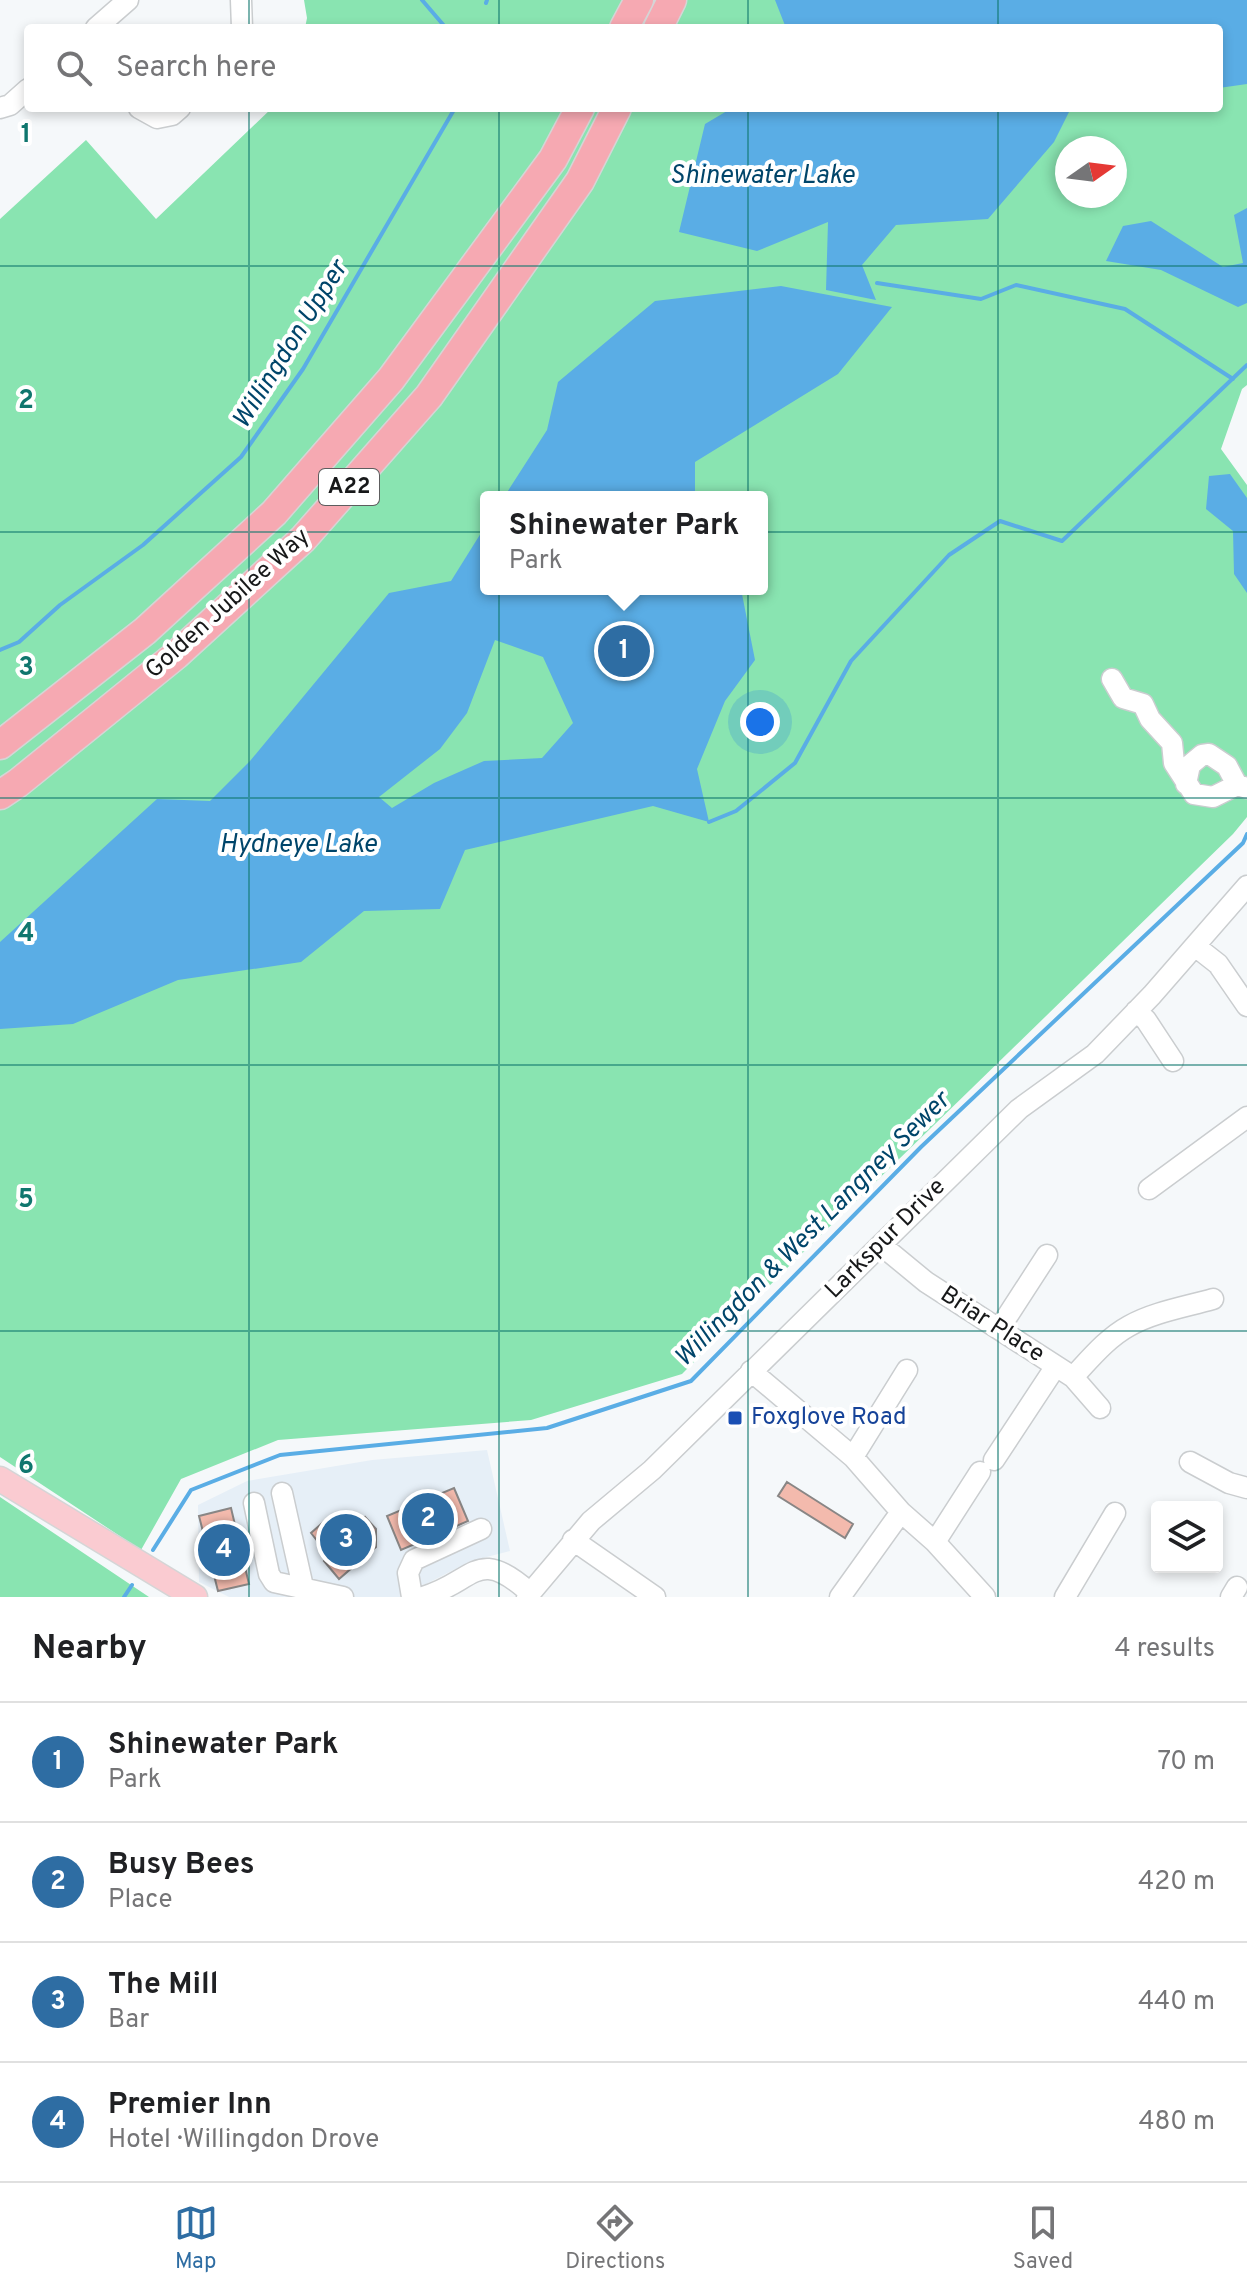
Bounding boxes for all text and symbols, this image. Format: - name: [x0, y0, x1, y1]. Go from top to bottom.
- search box: [24, 24, 1223, 112]
- icon: search: [52, 46, 96, 90]
- text: Search here: [116, 50, 276, 87]
- text: 1: [21, 119, 31, 152]
- north arrow: [1055, 136, 1127, 208]
- water label: Shinewater Lake: [670, 160, 855, 193]
- water label: Willingdon Upper: [226, 253, 357, 435]
- text: 2: [18, 385, 34, 418]
- road number: A22: [319, 469, 379, 505]
- popup: [480, 491, 768, 595]
- text: Shinewater Park: [509, 508, 739, 545]
- street label: Golden Jubilee Way: [140, 522, 316, 686]
- text: Park: [509, 545, 562, 578]
- pin: 1: [598, 621, 650, 681]
- text: 3: [18, 652, 34, 685]
- your location: [740, 702, 780, 742]
- water label: Hydneye Lake: [219, 829, 377, 862]
- text: 4: [18, 918, 34, 951]
- water label: Willingdon & West Langney Sewer: [668, 1084, 959, 1375]
- street label: Larkspur Drive: [819, 1172, 953, 1306]
- text: 5: [18, 1184, 34, 1217]
- street label: Briar Place: [934, 1280, 1050, 1370]
- place label: Foxglove Road: [751, 1403, 907, 1433]
- marker: Foxglove Road: [726, 1409, 744, 1427]
- text: 6: [18, 1450, 34, 1483]
- pin: 2: [402, 1489, 454, 1549]
- map controls: [1151, 1501, 1223, 1573]
- button: layers: [1151, 1501, 1223, 1573]
- pin: 3: [320, 1510, 372, 1570]
- pin: 4: [198, 1520, 250, 1580]
- text: Nearby: [32, 1628, 147, 1671]
- text: 4 results: [1114, 1633, 1215, 1666]
- text: Shinewater Park: [108, 1727, 338, 1764]
- text: 1: [53, 1746, 63, 1779]
- text: 70 m: [1157, 1746, 1215, 1779]
- text: Park: [108, 1764, 162, 1797]
- text: Busy Bees: [108, 1847, 254, 1884]
- text: 2: [50, 1866, 66, 1899]
- text: 420 m: [1138, 1866, 1215, 1899]
- text: Place: [108, 1884, 172, 1917]
- text: The Mill: [108, 1967, 218, 2004]
- text: 3: [50, 1986, 66, 2019]
- text: 440 m: [1138, 1986, 1215, 2019]
- text: Bar: [108, 2004, 149, 2037]
- text: Premier Inn: [108, 2087, 272, 2124]
- text: 4: [50, 2106, 66, 2139]
- text: 480 m: [1138, 2106, 1215, 2139]
- text: Hotel · Willingdon Drove: [108, 2124, 379, 2157]
- tab: Map: [174, 2201, 218, 2276]
- tab: Directions: [565, 2201, 665, 2276]
- tab: Saved: [1013, 2201, 1073, 2276]

